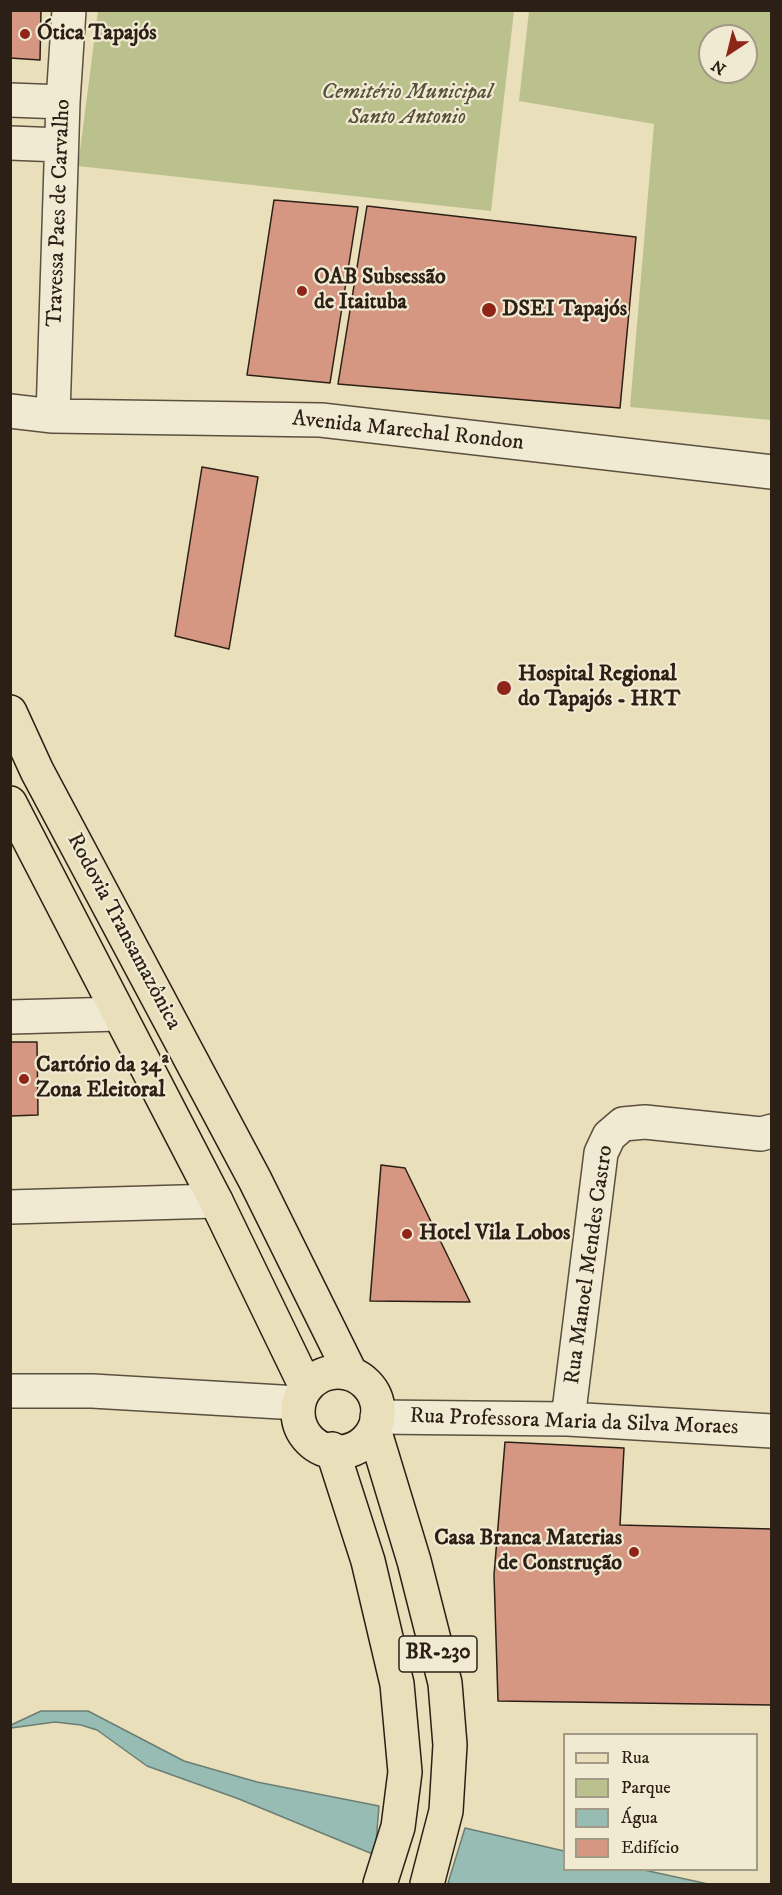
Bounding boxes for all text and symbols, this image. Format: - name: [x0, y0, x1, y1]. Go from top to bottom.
- place label: Ótica Tapajós: [37, 21, 157, 47]
- north arrow: [698, 24, 758, 84]
- marker: Ótica Tapajós: [18, 27, 32, 41]
- text: N: [708, 55, 730, 79]
- park label: Cemitério Municipal Santo Antonio: [321, 80, 493, 132]
- street label: Travessa Paes de Carvalho: [43, 99, 77, 327]
- place label: OAB Subsessão de Itaituba: [314, 265, 446, 316]
- marker: OAB Subsessão de Itaituba: [295, 284, 309, 298]
- place label: DSEI Tapajós: [502, 297, 627, 323]
- marker: DSEI Tapajós: [480, 301, 498, 319]
- street label: Avenida Marechal Rondon: [291, 407, 525, 457]
- place label: Hospital Regional do Tapajós - HRT: [518, 662, 680, 714]
- marker: Hospital Regional do Tapajós - HRT: [495, 679, 513, 697]
- street label: Rodovia Transamazônica: [60, 829, 186, 1035]
- place label: Cartório da 34ª Zona Eleitoral: [36, 1053, 170, 1104]
- marker: Cartório da 34ª Zona Eleitoral: [17, 1072, 31, 1086]
- street label: Rua Manoel Mendes Castro: [560, 1144, 620, 1386]
- place label: Hotel Vila Lobos: [419, 1221, 570, 1247]
- marker: Hotel Vila Lobos: [400, 1227, 414, 1241]
- street label: Rua Professora Maria da Silva Moraes: [409, 1404, 739, 1442]
- place label: Casa Branca Materias de Construção: [434, 1526, 622, 1578]
- marker: Casa Branca Materias de Construção: [627, 1545, 641, 1559]
- road number: BR-230: [399, 1636, 477, 1672]
- legend: [563, 1733, 758, 1871]
- text: Rua: [621, 1747, 649, 1769]
- text: Parque: [621, 1777, 671, 1799]
- text: Água: [621, 1807, 658, 1829]
- text: Edifício: [621, 1837, 679, 1859]

